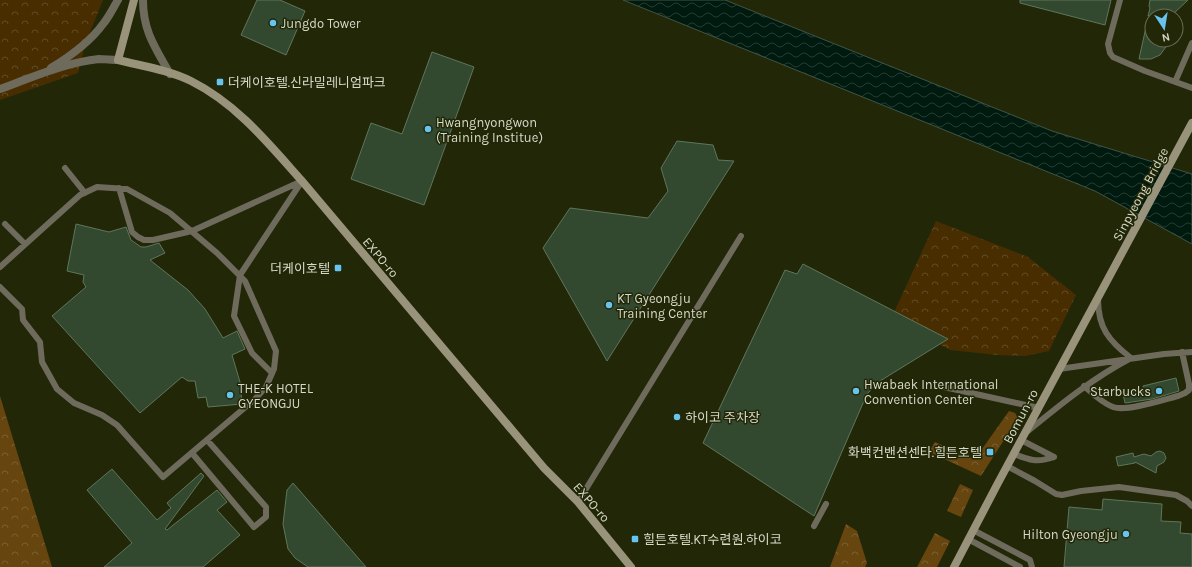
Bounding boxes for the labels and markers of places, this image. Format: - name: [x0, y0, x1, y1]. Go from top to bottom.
- place label: Jungdo Tower: [281, 16, 361, 31]
- marker: Jungdo Tower: [268, 18, 278, 28]
- place label: 더케이호텔.신라밀레니엄파크: [228, 75, 386, 90]
- marker: 더케이호텔.신라밀레니엄파크: [215, 77, 225, 87]
- place label: Hwangnyongwon (Training Institue): [436, 115, 543, 145]
- marker: Hwangnyongwon (Training Institue): [423, 124, 433, 134]
- place label: 더케이호텔: [270, 261, 330, 276]
- marker: 더케이호텔: [333, 263, 343, 273]
- place label: KT Gyeongju Training Center: [617, 291, 707, 321]
- marker: KT Gyeongju Training Center: [604, 300, 614, 310]
- place label: Hwabaek International Convention Center: [864, 377, 998, 407]
- place label: THE-K HOTEL GYEONGJU: [238, 381, 313, 411]
- place label: Starbucks: [1090, 384, 1151, 399]
- marker: Hwabaek International Convention Center: [851, 386, 861, 396]
- marker: Starbucks: [1154, 386, 1164, 396]
- marker: THE-K HOTEL GYEONGJU: [225, 390, 235, 400]
- place label: 하이코 주차장: [685, 410, 760, 425]
- marker: 하이코 주차장: [672, 412, 682, 422]
- place label: 화백컨밴션센타.힐튼호텔: [848, 445, 982, 460]
- marker: 화백컨밴션센타.힐튼호텔: [985, 447, 995, 457]
- place label: Hilton Gyeongju: [1023, 527, 1118, 542]
- marker: Hilton Gyeongju: [1121, 529, 1131, 539]
- place label: 힐튼호텔.KT수련원.하이코: [643, 532, 782, 547]
- marker: 힐튼호텔.KT수련원.하이코: [630, 534, 640, 544]

